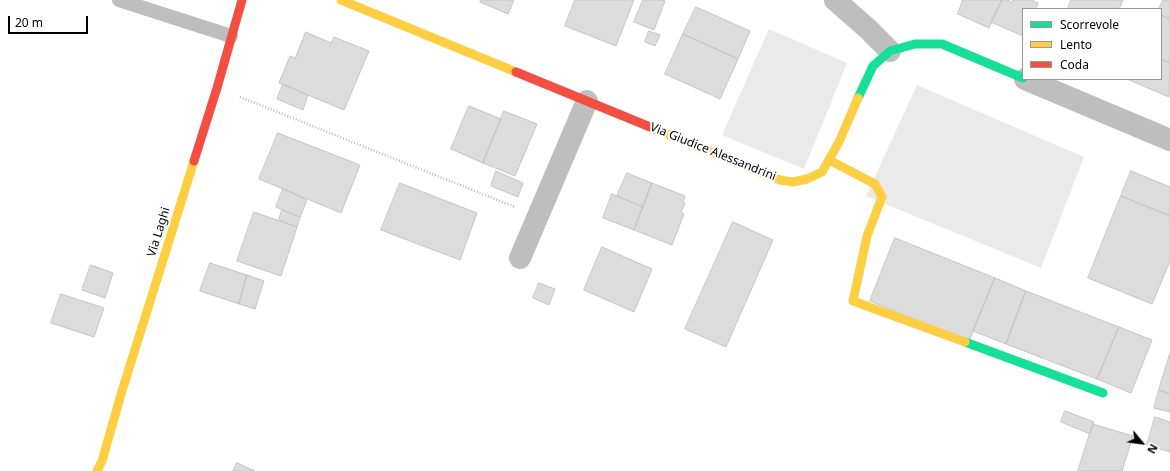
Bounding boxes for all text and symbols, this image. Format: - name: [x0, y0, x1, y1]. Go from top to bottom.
- scale bar: [10, 8, 90, 34]
- legend: [1022, 8, 1162, 80]
- text: 20 m: [15, 14, 43, 31]
- text: Scorrevole: [1060, 16, 1119, 33]
- text: Lento: [1060, 36, 1092, 53]
- text: Coda: [1060, 56, 1089, 73]
- street label: Via Giudice Alessandrini: [648, 120, 778, 184]
- street label: Via Laghi: [145, 205, 173, 259]
- north arrow: [1122, 423, 1162, 463]
- text: N: [1144, 442, 1162, 457]

